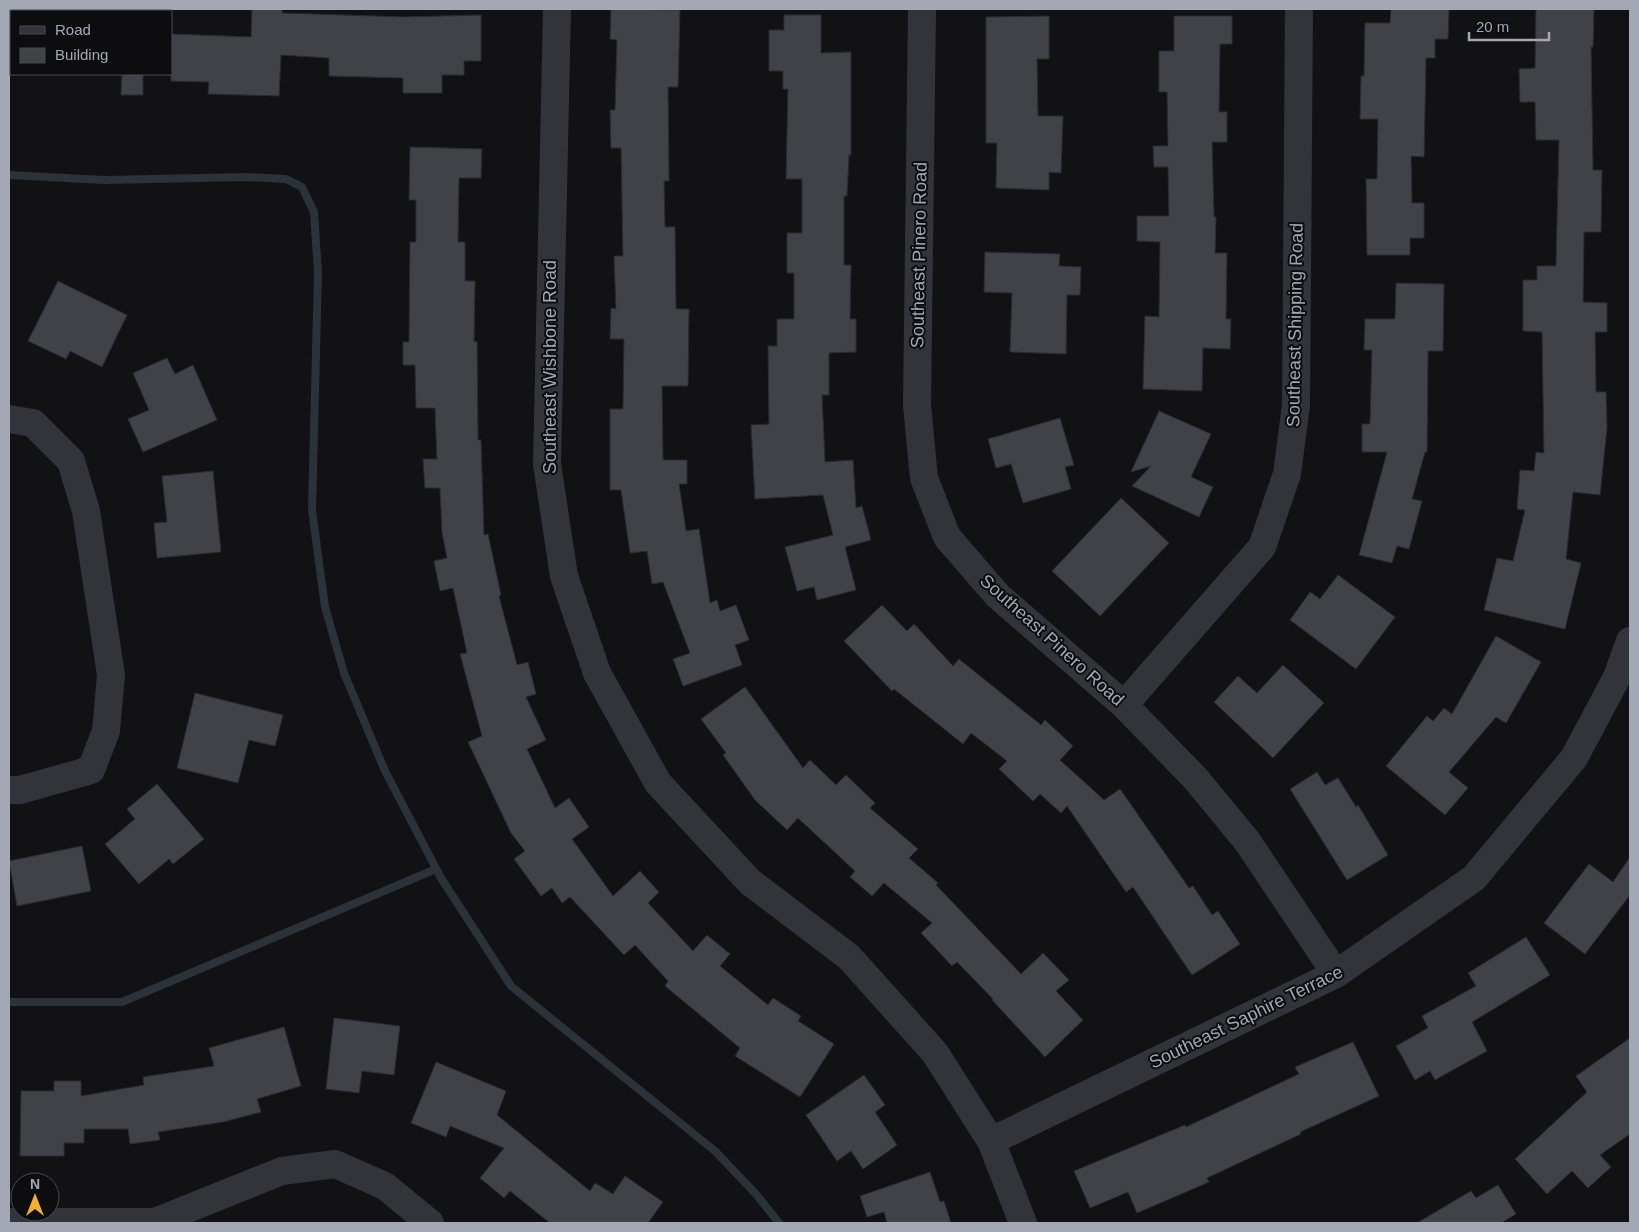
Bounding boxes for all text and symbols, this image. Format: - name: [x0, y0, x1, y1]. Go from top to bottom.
- legend: [10, 10, 172, 75]
- scale bar: [1469, 10, 1549, 42]
- text: 20 m: [1476, 18, 1509, 35]
- text: Road: [55, 21, 91, 38]
- text: Building: [55, 46, 108, 63]
- street label: Southeast Pinero Road: [907, 162, 931, 348]
- street label: Southeast Shipping Road: [1283, 223, 1307, 427]
- street label: Southeast Wishbone Road: [540, 260, 560, 474]
- street label: Southeast Pinero Road: [976, 570, 1128, 710]
- street label: Southeast Saphire Terrace: [1146, 961, 1346, 1073]
- north arrow: [10, 1172, 60, 1222]
- text: N: [30, 1176, 40, 1192]

